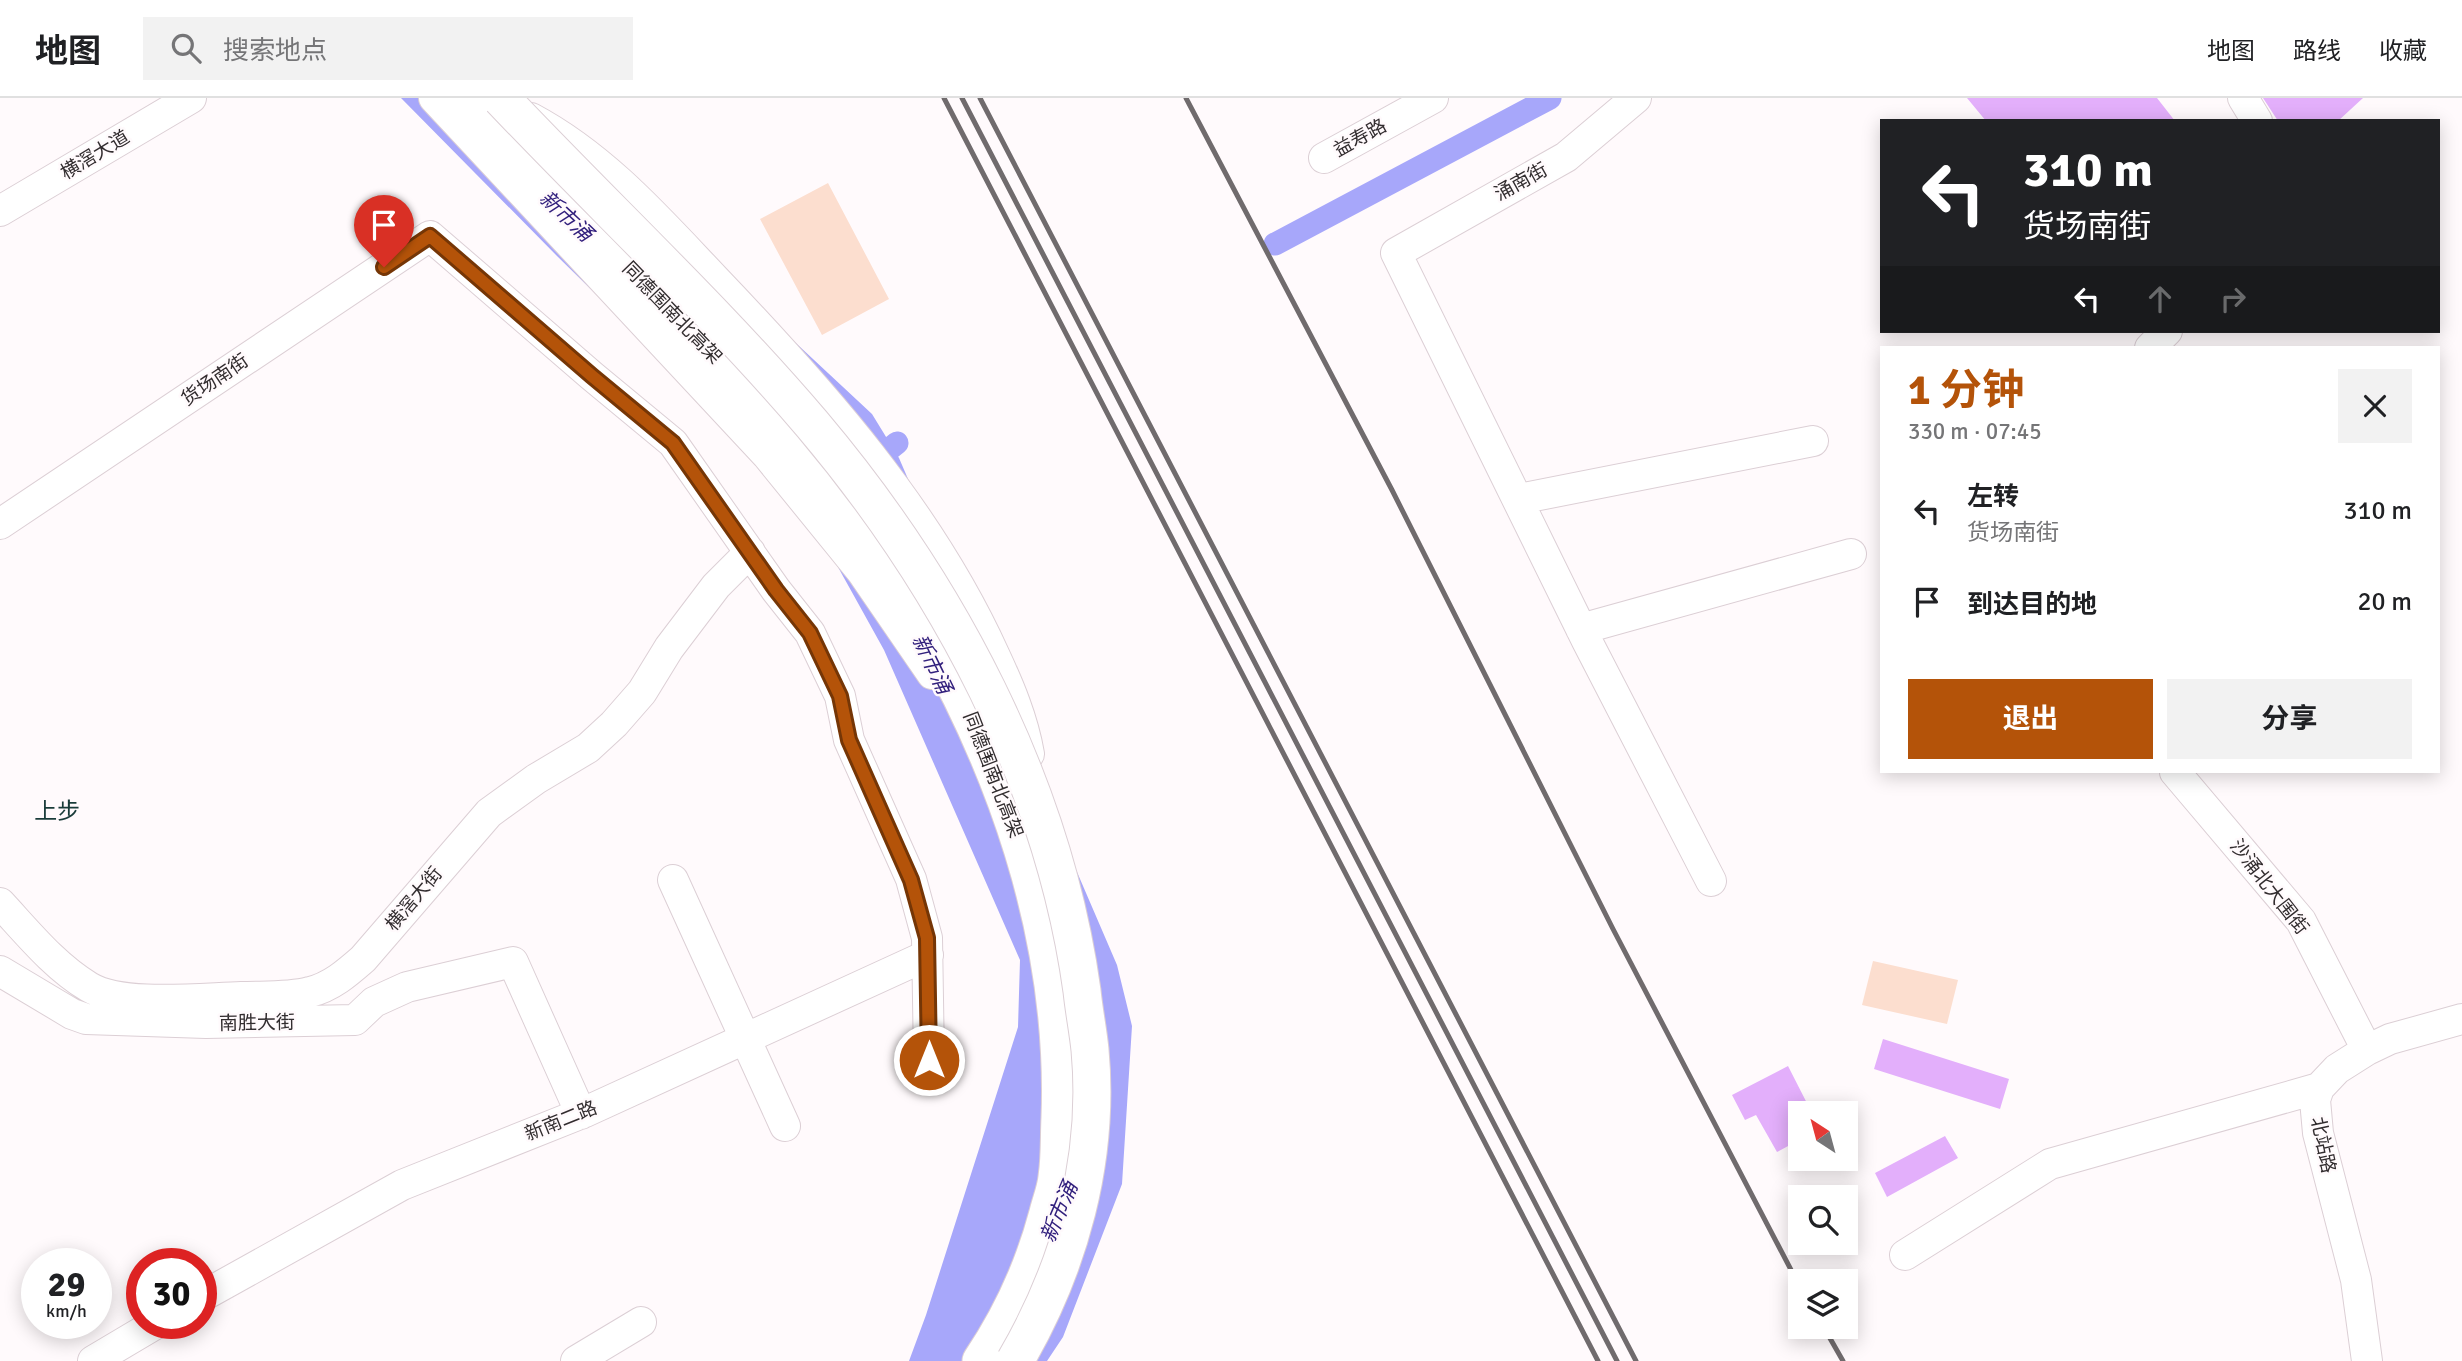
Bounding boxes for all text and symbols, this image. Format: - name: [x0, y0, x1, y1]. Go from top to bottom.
- search box: [143, 17, 633, 80]
- icon: search: [167, 29, 205, 67]
- text: 地图: [35, 31, 101, 72]
- text: 搜索地点: [223, 35, 327, 67]
- text: 地图: [2207, 36, 2255, 66]
- text: 路线: [2293, 36, 2341, 66]
- text: 收藏: [2379, 36, 2427, 66]
- street label: 益寿路: [1329, 114, 1391, 162]
- street label: 横滘大道: [56, 125, 134, 185]
- text: 310 m: [2023, 140, 2153, 200]
- icon: left: [1908, 147, 1999, 238]
- street label: 涌南街: [1490, 158, 1552, 206]
- water label: 新市涌: [534, 185, 599, 248]
- pin: [354, 195, 414, 267]
- icon: arrive: [365, 206, 403, 244]
- text: 货场南街: [2023, 207, 2151, 246]
- street label: 同德围南北高架: [617, 257, 727, 369]
- icon: left: [2068, 280, 2106, 318]
- icon: ahead: [2141, 280, 2179, 318]
- icon: right: [2214, 280, 2252, 318]
- street label: 货场南街: [177, 349, 253, 411]
- text: 1 分钟: [1908, 365, 2024, 416]
- button: close: [2338, 369, 2412, 443]
- text: 330 m · 07:45: [1908, 417, 2042, 446]
- text: 左转: [1967, 481, 2019, 513]
- icon: left: [1908, 492, 1946, 530]
- text: 310 m: [2343, 495, 2412, 527]
- text: 货场南街: [1967, 518, 2059, 547]
- icon: arrive: [1908, 583, 1946, 621]
- text: 20 m: [2357, 586, 2412, 618]
- text: 到达目的地: [1967, 589, 2097, 621]
- water label: 新市涌: [907, 630, 958, 700]
- button: 退出: [1908, 679, 2153, 759]
- button: 分享: [2167, 679, 2412, 759]
- street label: 同德围南北高架: [958, 709, 1028, 841]
- district label: 上步: [34, 797, 80, 826]
- street label: 沙涌北大围街: [2224, 835, 2314, 939]
- street label: 横滘大街: [380, 862, 448, 936]
- street label: 南胜大街: [219, 1010, 295, 1036]
- position arrow: [892, 1023, 966, 1097]
- street label: 新南二路: [521, 1096, 601, 1146]
- north arrow: [1788, 1101, 1858, 1171]
- map controls: [1788, 1101, 1858, 1339]
- street label: 北站路: [2305, 1115, 2341, 1175]
- water label: 新市涌: [1035, 1176, 1084, 1246]
- button: search: [1788, 1185, 1858, 1255]
- speed limit sign: 30: [126, 1248, 217, 1339]
- text: 29: [48, 1263, 85, 1306]
- button: layers: [1788, 1269, 1858, 1339]
- text: km/h: [46, 1300, 87, 1322]

